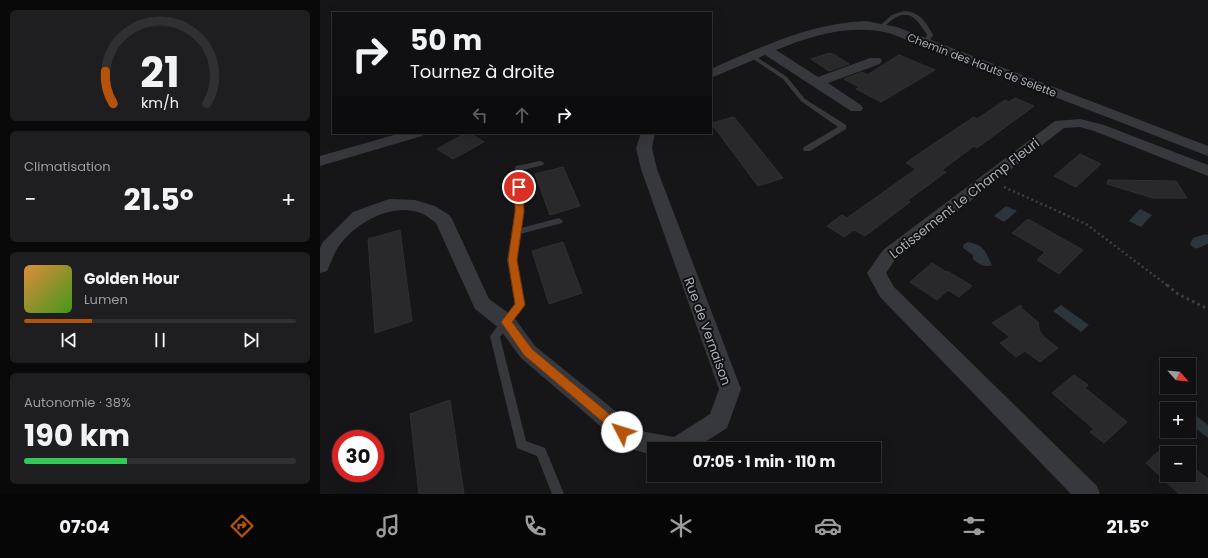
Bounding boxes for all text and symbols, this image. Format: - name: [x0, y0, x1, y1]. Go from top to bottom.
- text: 50 m: [410, 21, 482, 60]
- icon: right: [344, 28, 396, 80]
- street label: Chemin des Hauts de Selette: [905, 29, 1059, 101]
- text: 21: [140, 42, 180, 101]
- text: Tournez à droite: [410, 59, 555, 84]
- text: km/h: [141, 92, 179, 112]
- icon: left: [469, 104, 491, 126]
- icon: ahead: [511, 104, 533, 126]
- icon: right: [553, 104, 575, 126]
- street label: Lotissement Le Champ Fleuri: [885, 134, 1043, 263]
- text: Climatisation: [24, 157, 111, 176]
- pin: [502, 170, 536, 204]
- icon: arrive: [508, 176, 530, 198]
- text: 21.5°: [123, 178, 194, 221]
- text: −: [24, 184, 36, 215]
- text: +: [281, 184, 296, 215]
- text: Golden Hour: [84, 268, 179, 289]
- street label: Rue de Vernaison: [679, 275, 736, 388]
- text: Lumen: [84, 290, 128, 309]
- icon: previous: [58, 329, 80, 351]
- icon: pause: [149, 329, 171, 351]
- icon: next: [240, 329, 262, 351]
- north arrow: [1160, 358, 1196, 394]
- map controls: [1160, 358, 1196, 482]
- text: Autonomie · 38%: [24, 393, 131, 412]
- button: +: [1160, 402, 1196, 438]
- position arrow: [601, 411, 643, 453]
- text: 190 km: [24, 414, 130, 457]
- speed limit sign: 30: [332, 430, 384, 482]
- button: −: [1160, 446, 1196, 482]
- text: 07:05 · 1 min · 110 m: [693, 451, 835, 472]
- icon: directions: [228, 512, 256, 540]
- icon: music: [374, 512, 402, 540]
- icon: phone: [521, 512, 549, 540]
- icon: climate: [667, 512, 695, 540]
- icon: car: [814, 512, 842, 540]
- icon: filters: [960, 512, 988, 540]
- text: 07:04: [59, 514, 110, 539]
- text: 21.5°: [1107, 514, 1149, 539]

